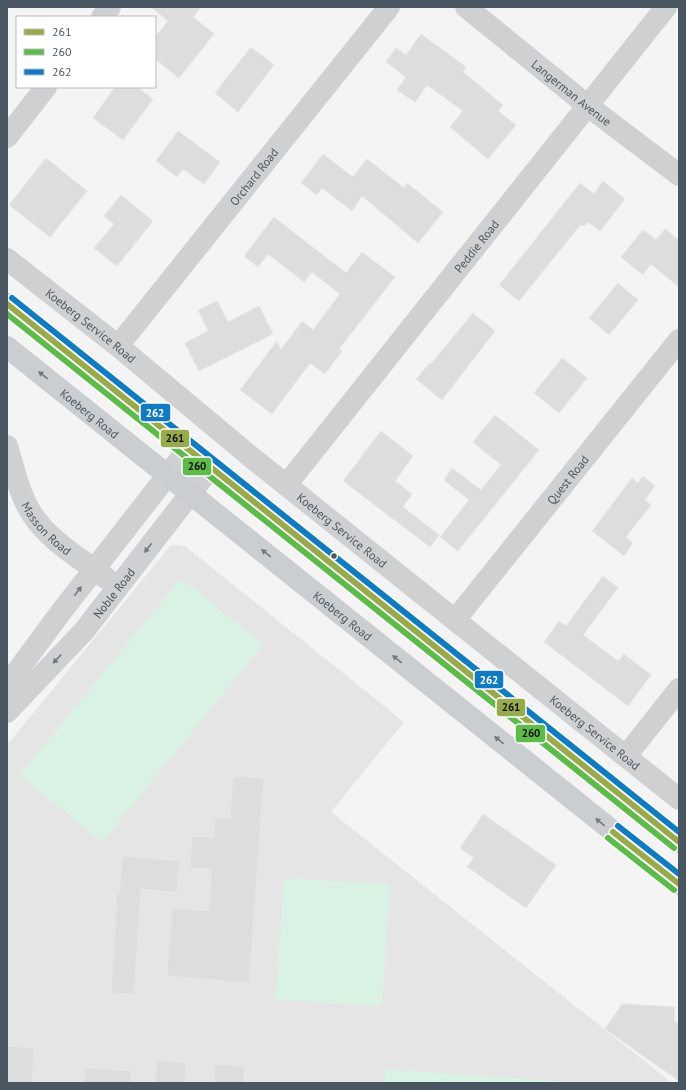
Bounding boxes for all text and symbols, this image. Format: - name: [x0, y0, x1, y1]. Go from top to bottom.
- legend: [16, 16, 156, 88]
- text: 261: [52, 24, 72, 39]
- text: 260: [52, 44, 72, 59]
- street label: Langerman Avenue: [529, 56, 615, 129]
- text: 262: [52, 64, 72, 79]
- street label: Orchard Road: [226, 145, 281, 208]
- street label: Peddie Road: [451, 217, 502, 275]
- street label: Koeberg Service Road: [43, 285, 139, 366]
- one-way arrow: [37, 371, 48, 380]
- street label: Koeberg Road: [57, 385, 122, 441]
- line badge: 262: [140, 403, 171, 422]
- text: 262: [146, 406, 164, 420]
- line badge: 261: [160, 429, 190, 448]
- text: 261: [166, 431, 184, 445]
- street label: Quest Road: [543, 452, 592, 507]
- line badge: 260: [182, 457, 212, 476]
- text: 260: [188, 459, 206, 473]
- street label: Koeberg Service Road: [294, 489, 390, 570]
- street label: Masson Road: [19, 499, 74, 558]
- one-way arrow: [144, 543, 153, 554]
- one-way arrow: [260, 549, 271, 558]
- unlabelled marker: [329, 551, 339, 561]
- street label: Noble Road: [89, 565, 138, 621]
- one-way arrow: [73, 585, 82, 596]
- street label: Koeberg Road: [310, 587, 375, 643]
- one-way arrow: [52, 654, 62, 664]
- one-way arrow: [392, 655, 403, 663]
- line badge: 262: [474, 670, 504, 689]
- text: 262: [480, 673, 498, 687]
- street label: Koeberg Service Road: [547, 692, 643, 773]
- line badge: 261: [496, 698, 526, 717]
- text: 261: [502, 700, 520, 714]
- line badge: 260: [515, 724, 546, 743]
- text: 260: [522, 726, 540, 740]
- one-way arrow: [493, 736, 504, 745]
- one-way arrow: [595, 817, 606, 826]

